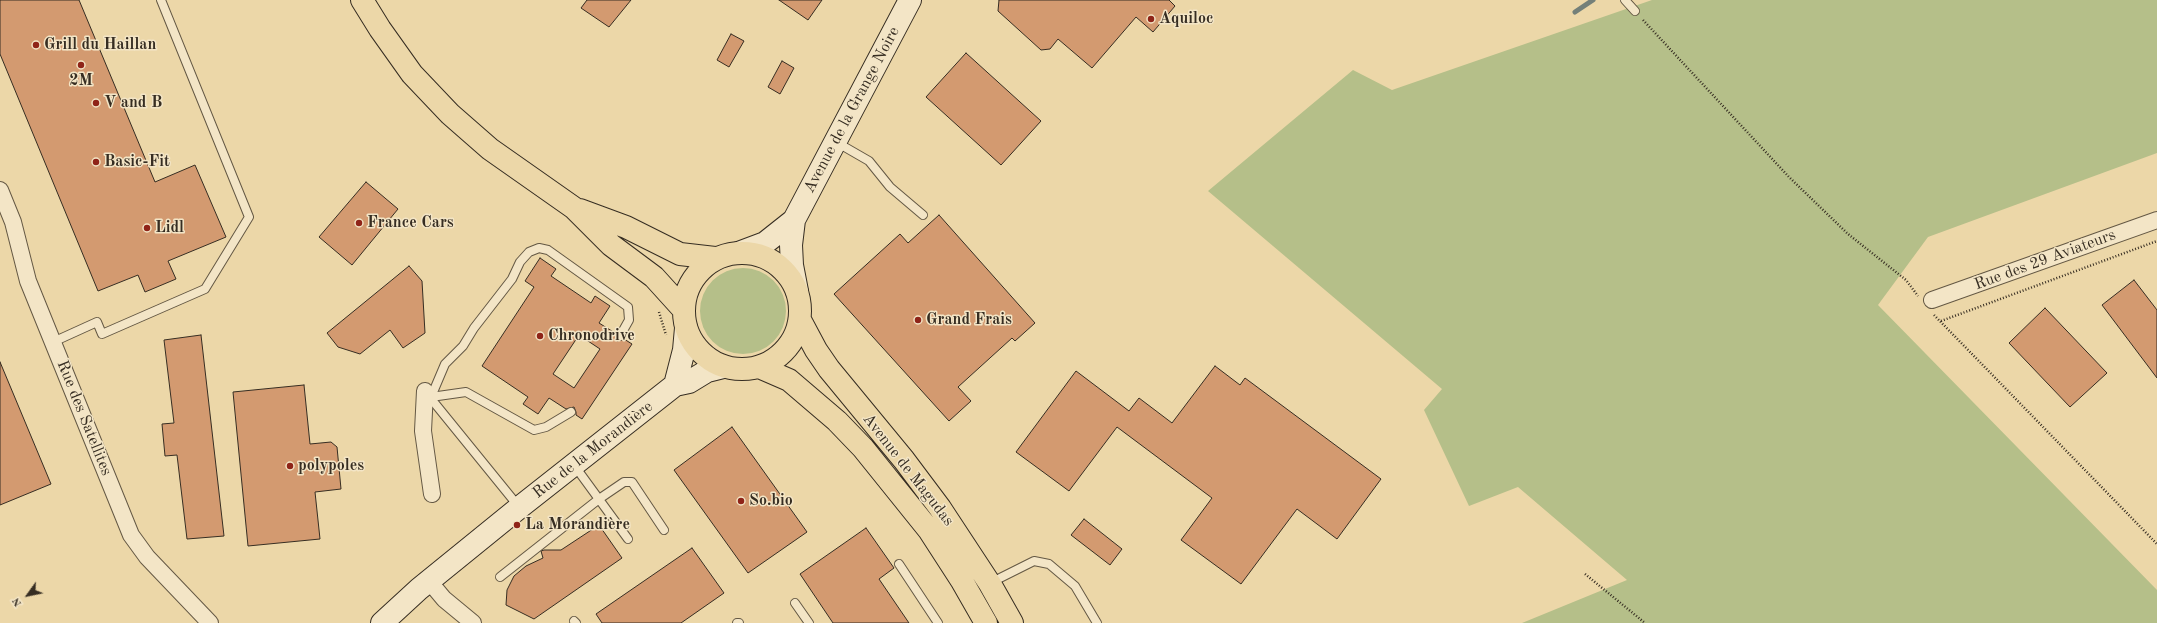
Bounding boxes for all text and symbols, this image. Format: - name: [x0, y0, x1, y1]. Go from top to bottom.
- place label: Aquiloc: [1159, 9, 1213, 29]
- marker: Aquiloc: [1146, 14, 1156, 24]
- street label: Avenue de la Grange Noire: [800, 23, 904, 197]
- place label: Grill du Haillan: [44, 35, 156, 55]
- marker: Grill du Haillan: [31, 40, 41, 50]
- marker: 2M: [76, 60, 86, 70]
- place label: 2M: [69, 71, 93, 91]
- place label: V and B: [104, 93, 162, 113]
- marker: V and B: [91, 98, 101, 108]
- place label: Basic-Fit: [104, 152, 170, 172]
- marker: Basic-Fit: [91, 157, 101, 167]
- place label: France Cars: [367, 213, 454, 233]
- place label: Lidl: [155, 218, 184, 238]
- marker: France Cars: [354, 218, 364, 228]
- marker: Lidl: [142, 223, 152, 233]
- street label: Rue des 29 Aviateurs: [1972, 226, 2118, 294]
- place label: Grand Frais: [926, 310, 1012, 330]
- marker: Grand Frais: [913, 315, 923, 325]
- place label: Chronodrive: [548, 326, 635, 346]
- marker: Chronodrive: [535, 331, 545, 341]
- street label: Rue des Satellites: [52, 358, 116, 478]
- street label: Rue de la Morandière: [529, 397, 657, 503]
- street label: Avenue de Magudas: [858, 410, 958, 530]
- place label: polypoles: [298, 456, 364, 476]
- marker: polypoles: [285, 461, 295, 471]
- place label: So.bio: [749, 491, 793, 511]
- marker: So.bio: [736, 496, 746, 506]
- place label: La Morandière: [525, 515, 630, 535]
- marker: La Morandière: [512, 520, 522, 530]
- north arrow: [8, 575, 48, 615]
- text: N: [11, 595, 24, 608]

